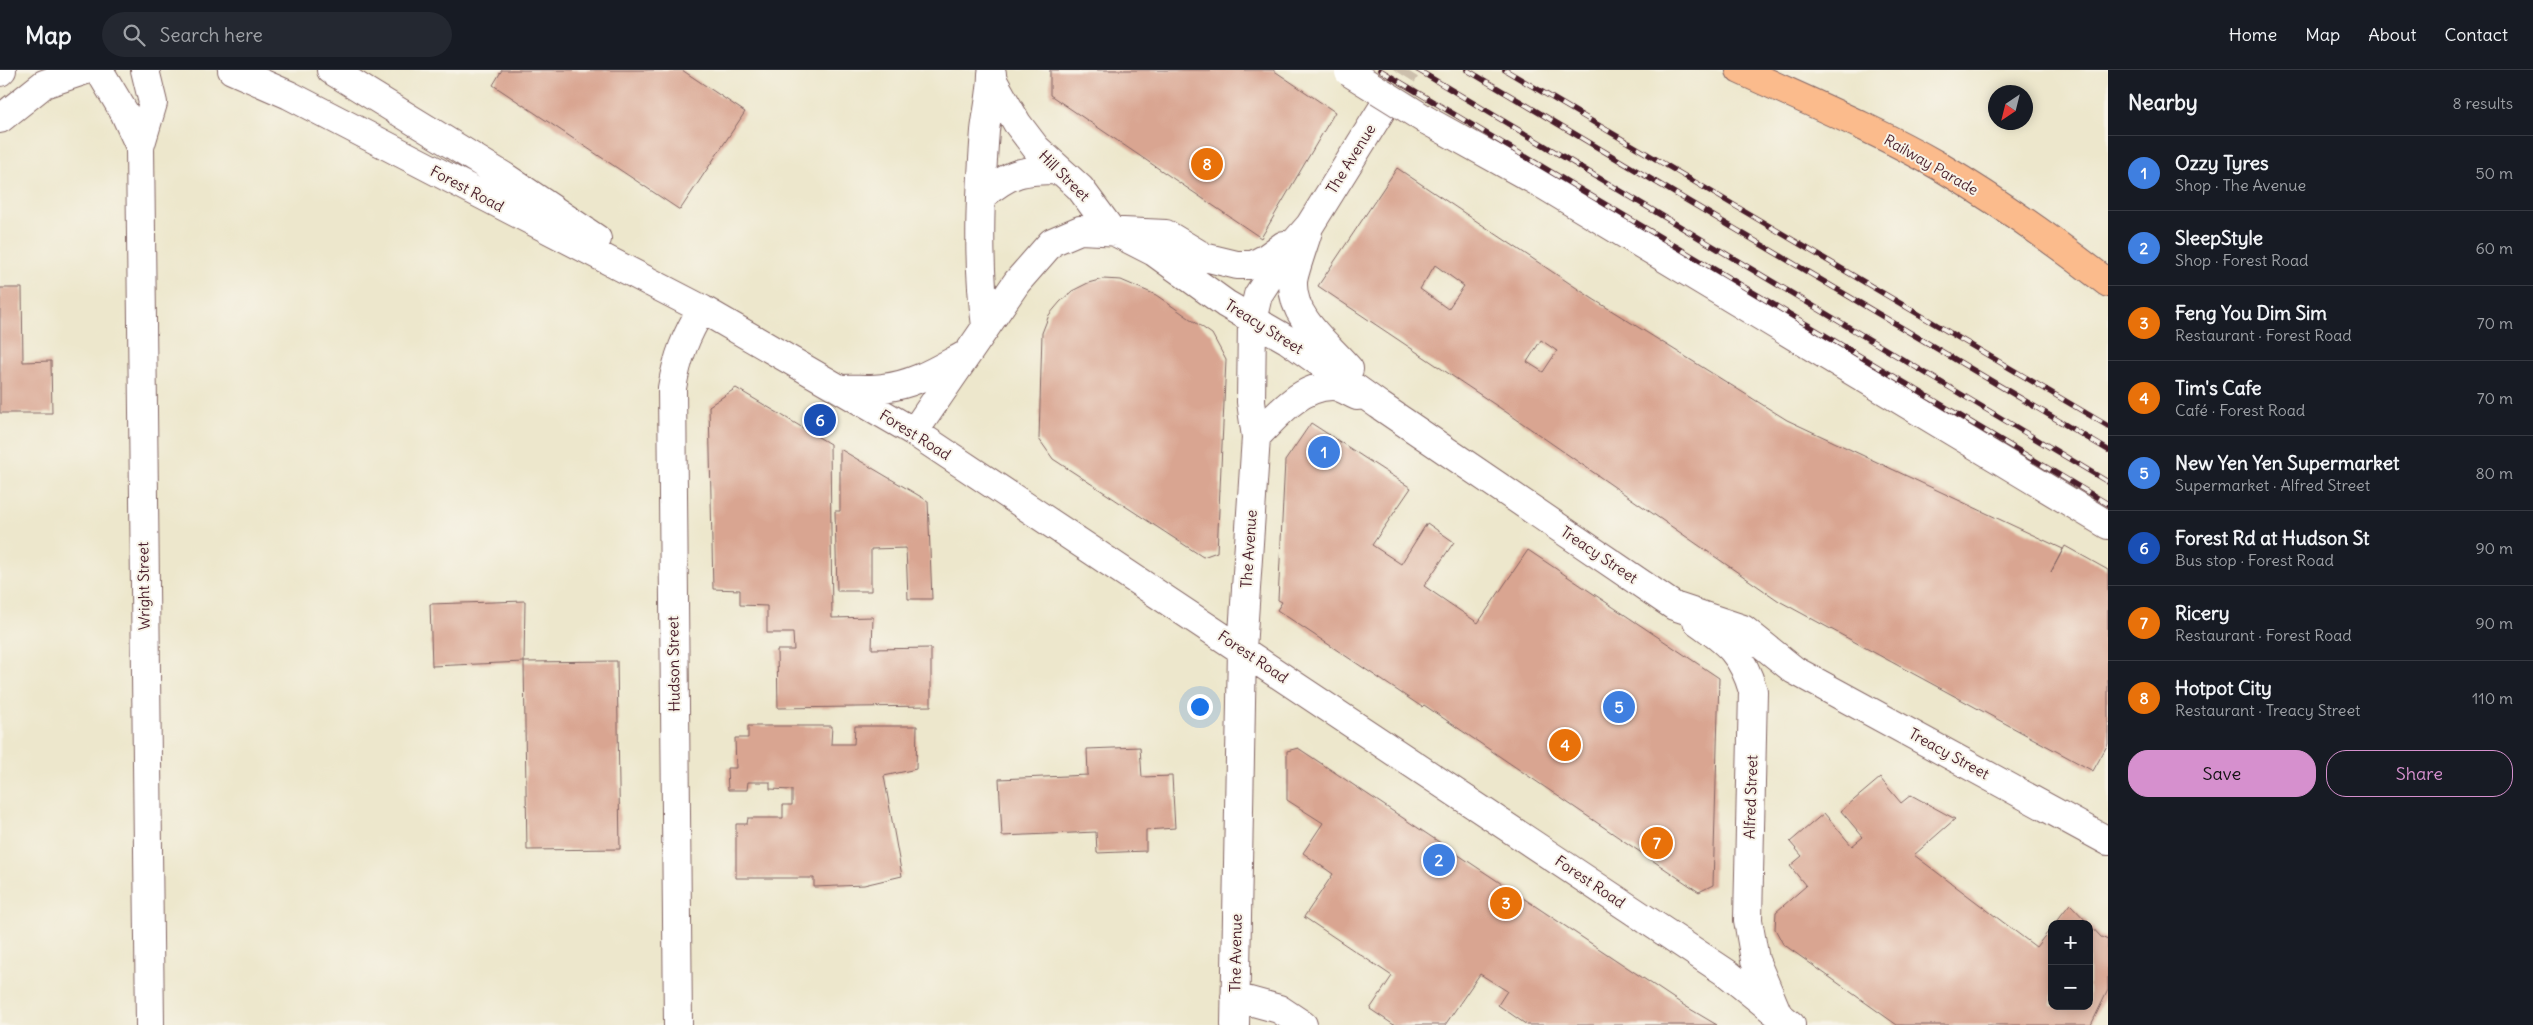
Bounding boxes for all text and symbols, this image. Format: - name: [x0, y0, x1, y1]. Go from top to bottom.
- search box: [102, 12, 452, 57]
- text: Map: [25, 20, 72, 50]
- icon: search: [120, 21, 148, 49]
- text: Search here: [160, 23, 263, 47]
- text: Home: [2229, 23, 2277, 46]
- text: Map: [2305, 23, 2340, 46]
- text: About: [2368, 23, 2416, 46]
- text: Contact: [2444, 23, 2508, 46]
- north arrow: [1988, 85, 2033, 130]
- text: Nearby: [2128, 89, 2198, 116]
- text: 8 results: [2452, 93, 2513, 113]
- street label: The Avenue: [1322, 120, 1379, 197]
- street label: Railway Parade: [1881, 130, 1982, 199]
- pin: 8: [1191, 145, 1223, 183]
- street label: Hill Street: [1035, 146, 1094, 205]
- text: Ozzy Tyres: [2175, 151, 2269, 175]
- street label: Forest Road: [427, 161, 507, 216]
- text: 1: [2141, 163, 2147, 183]
- text: 50 m: [2475, 163, 2513, 183]
- text: Shop · The Avenue: [2175, 175, 2306, 195]
- text: SleepStyle: [2175, 226, 2263, 250]
- text: 2: [2140, 238, 2148, 258]
- text: 60 m: [2475, 238, 2513, 258]
- text: Shop · Forest Road: [2175, 250, 2308, 270]
- street label: Treacy Street: [1222, 295, 1307, 358]
- text: Feng You Dim Sim: [2175, 301, 2327, 325]
- text: 3: [2139, 313, 2149, 333]
- text: 70 m: [2477, 313, 2513, 333]
- text: Restaurant · Forest Road: [2175, 325, 2352, 345]
- text: Tim's Cafe: [2175, 376, 2262, 400]
- text: 4: [2139, 388, 2149, 408]
- text: 70 m: [2477, 388, 2513, 408]
- text: Café · Forest Road: [2175, 400, 2305, 420]
- pin: 6: [804, 401, 836, 439]
- street label: Forest Road: [876, 405, 955, 464]
- pin: 1: [1308, 433, 1340, 471]
- text: New Yen Yen Supermarket: [2175, 451, 2399, 475]
- text: 5: [2139, 463, 2149, 483]
- text: 80 m: [2475, 463, 2513, 483]
- text: Supermarket · Alfred Street: [2175, 475, 2370, 495]
- street label: The Avenue: [1236, 509, 1261, 589]
- street label: Treacy Street: [1557, 522, 1641, 587]
- text: Forest Rd at Hudson St: [2175, 526, 2369, 550]
- text: 6: [2139, 538, 2149, 558]
- text: 90 m: [2475, 538, 2513, 558]
- street label: Wright Street: [133, 542, 154, 630]
- text: Bus stop · Forest Road: [2175, 550, 2334, 570]
- text: Ricery: [2175, 601, 2229, 625]
- text: 7: [2140, 613, 2148, 633]
- text: 90 m: [2475, 613, 2513, 633]
- street label: Hudson Street: [663, 616, 684, 712]
- text: Restaurant · Forest Road: [2175, 625, 2352, 645]
- street label: Forest Road: [1215, 626, 1292, 687]
- text: Hotpot City: [2175, 676, 2272, 700]
- pin: 5: [1603, 688, 1635, 726]
- text: 8: [2139, 688, 2149, 708]
- text: 110 m: [2472, 688, 2513, 708]
- your location: [1187, 694, 1213, 720]
- text: Restaurant · Treacy Street: [2175, 700, 2360, 720]
- street label: Treacy Street: [1906, 724, 1993, 783]
- pin: 4: [1549, 726, 1581, 764]
- button: Save: [2128, 750, 2316, 797]
- button: Share: [2326, 750, 2513, 797]
- street label: Alfred Street: [1740, 755, 1761, 839]
- pin: 7: [1641, 824, 1673, 862]
- pin: 2: [1423, 841, 1455, 879]
- street label: Forest Road: [1552, 851, 1629, 912]
- pin: 3: [1490, 884, 1522, 922]
- street label: The Avenue: [1225, 914, 1246, 992]
- map controls: [2048, 920, 2093, 1010]
- button: +: [2048, 920, 2093, 965]
- button: −: [2048, 965, 2093, 1010]

